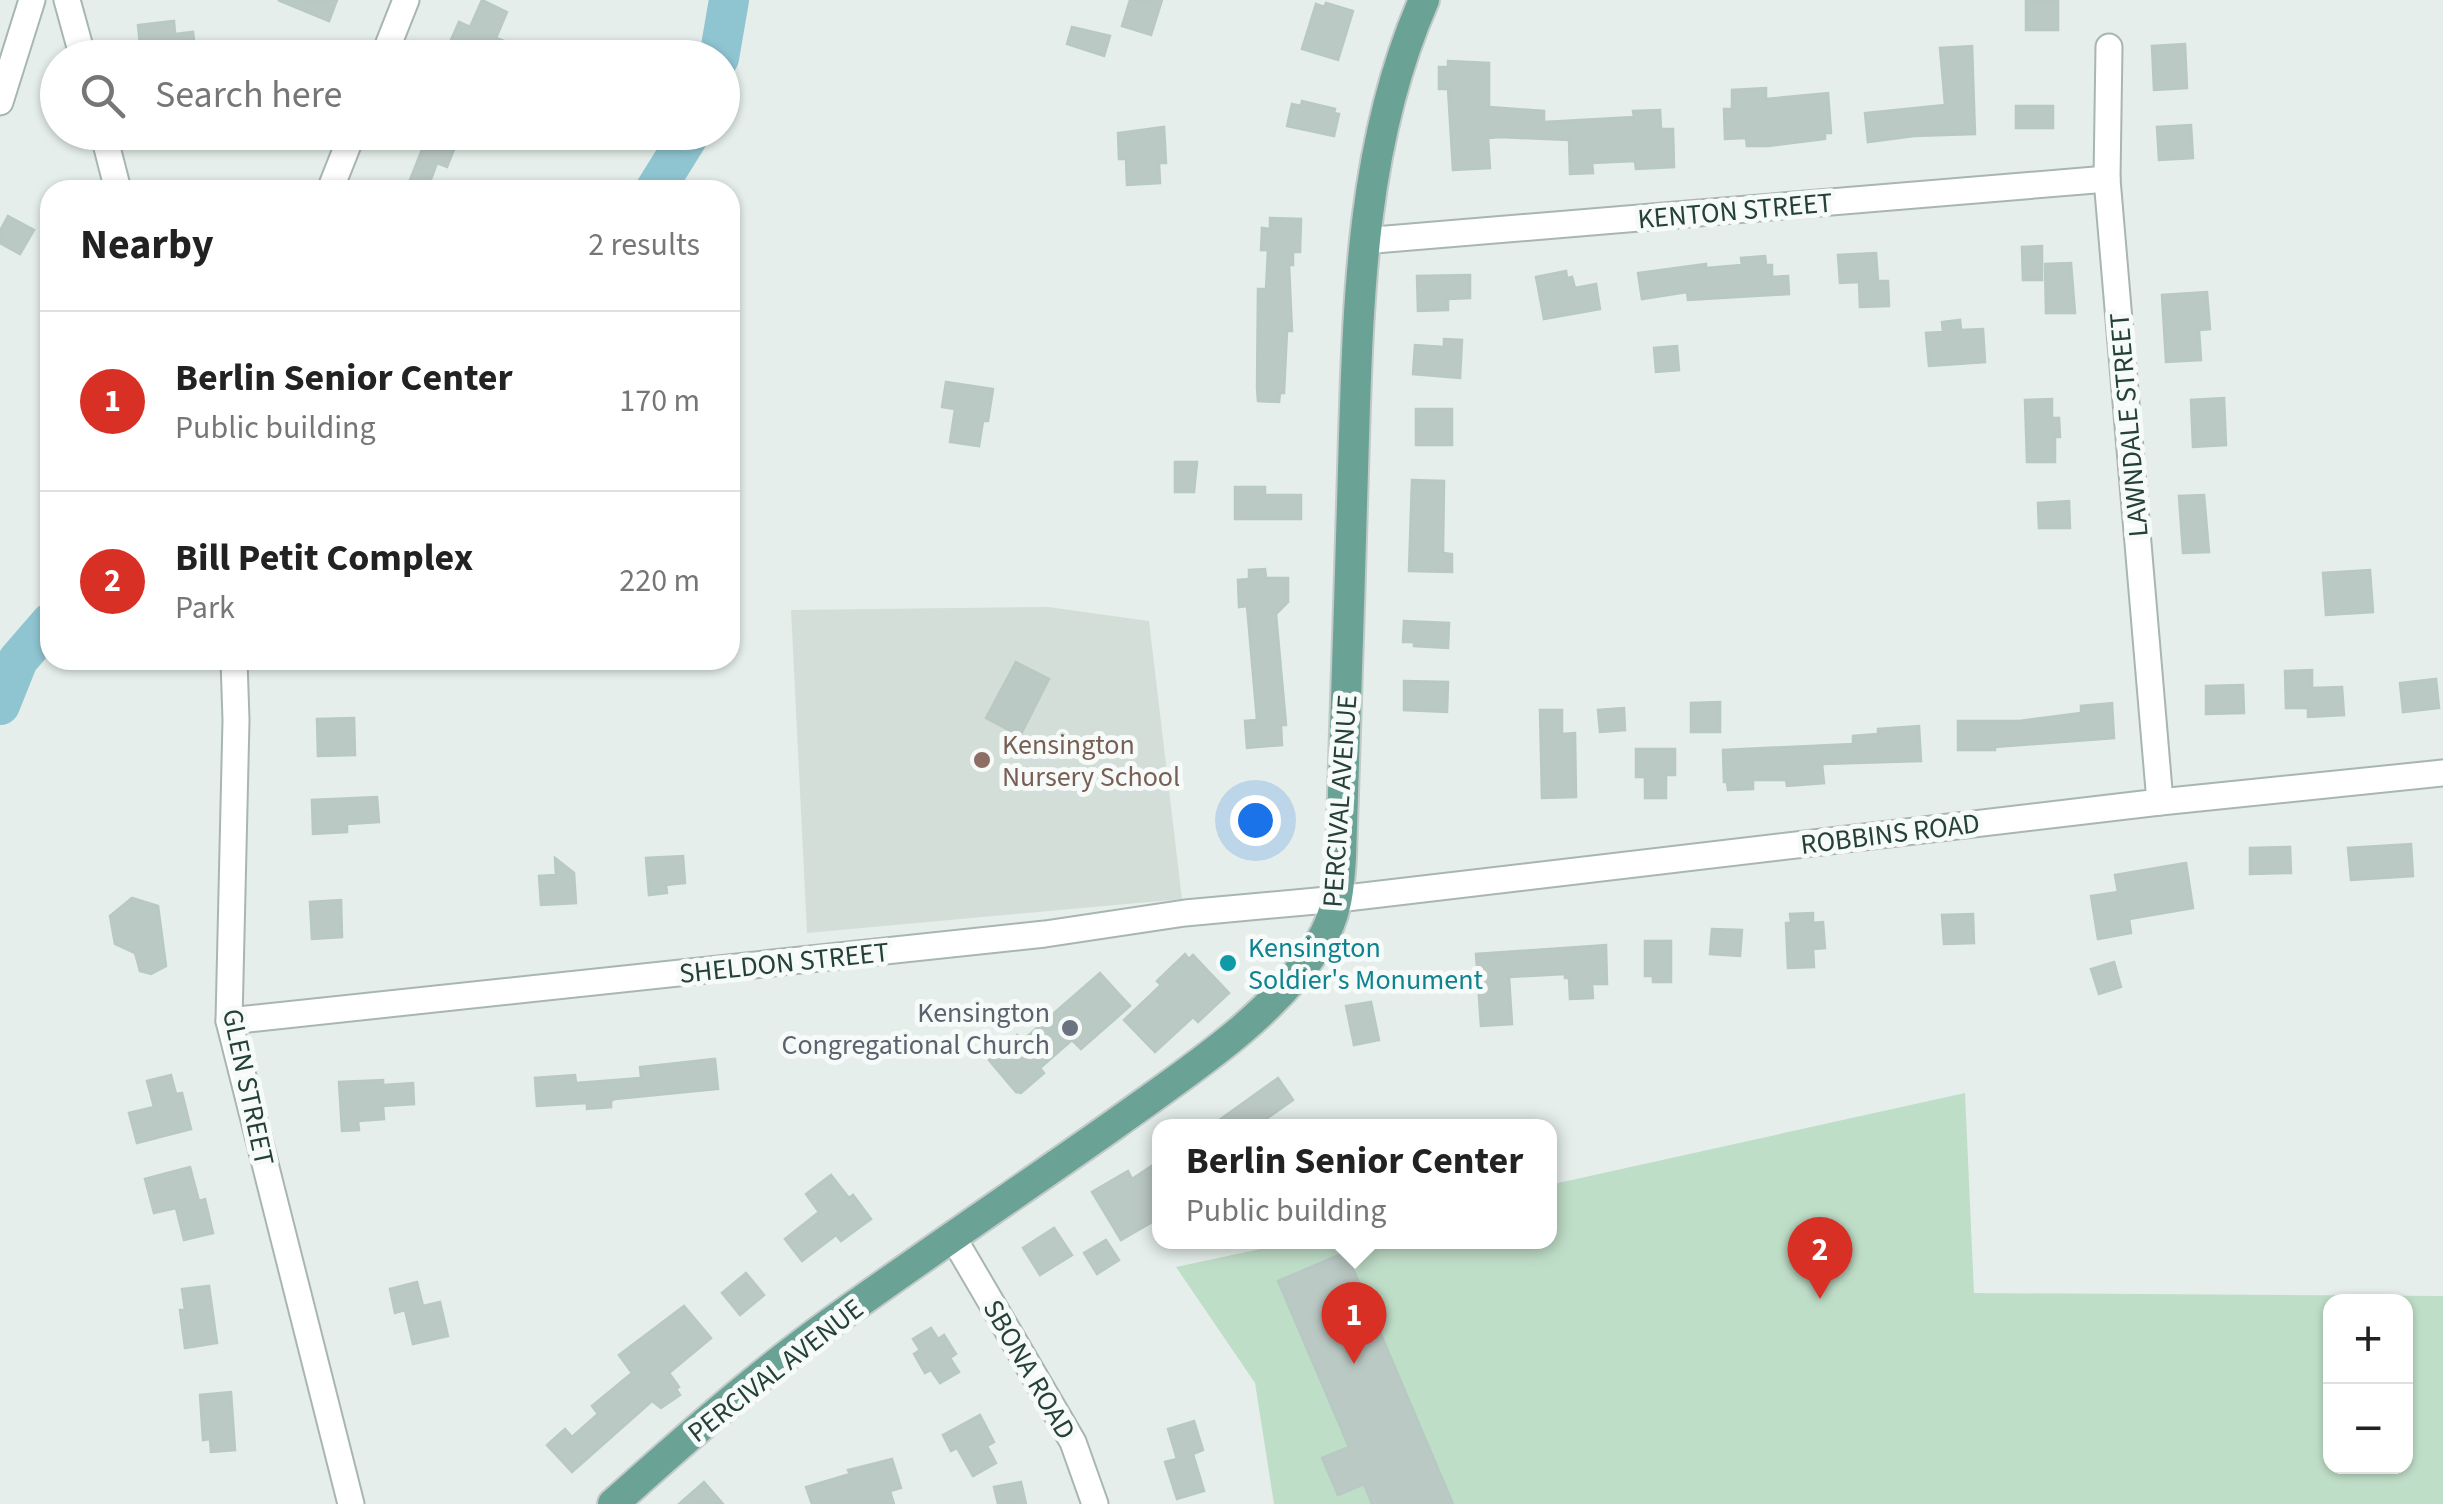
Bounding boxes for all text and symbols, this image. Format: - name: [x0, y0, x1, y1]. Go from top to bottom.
- search box: [40, 40, 740, 150]
- icon: search: [75, 68, 130, 123]
- text: Search here: [155, 68, 342, 122]
- street label: KENTON STREET: [1636, 183, 1834, 239]
- text: Nearby: [80, 215, 214, 275]
- text: 2 results: [588, 222, 700, 268]
- street label: LAWNDALE STREET: [2099, 311, 2159, 539]
- text: Berlin Senior Center: [175, 351, 513, 405]
- text: 1: [104, 378, 121, 424]
- text: 170 m: [619, 378, 700, 424]
- text: Public building: [175, 405, 376, 451]
- text: Bill Petit Complex: [175, 531, 473, 585]
- text: 2: [104, 558, 121, 604]
- text: 220 m: [619, 558, 700, 604]
- text: Park: [175, 585, 235, 631]
- street label: PERCIVAL AVENUE: [1313, 693, 1367, 909]
- place label: Kensington Nursery School: [1002, 725, 1180, 797]
- marker: Kensington Nursery School: [971, 749, 993, 771]
- your location: [1230, 795, 1281, 846]
- street label: ROBBINS ROAD: [1798, 803, 1982, 865]
- place label: Kensington Soldier's Monument: [1248, 928, 1484, 1000]
- street label: SHELDON STREET: [677, 932, 891, 994]
- marker: Kensington Soldier's Monument: [1217, 952, 1239, 974]
- place label: Kensington Congregational Church: [781, 993, 1050, 1065]
- street label: GLEN STREET: [212, 1005, 284, 1169]
- marker: Kensington Congregational Church: [1059, 1017, 1081, 1039]
- popup: [1152, 1119, 1557, 1249]
- text: Berlin Senior Center: [1186, 1134, 1523, 1188]
- text: Public building: [1186, 1188, 1386, 1234]
- pin: 2: [1788, 1216, 1852, 1299]
- pin: 1: [1322, 1282, 1386, 1364]
- street label: PERCIVAL AVENUE: [679, 1289, 872, 1452]
- street label: SBONA ROAD: [973, 1292, 1085, 1447]
- map controls: [2323, 1294, 2413, 1474]
- button: +: [2323, 1294, 2413, 1384]
- button: −: [2323, 1384, 2413, 1474]

